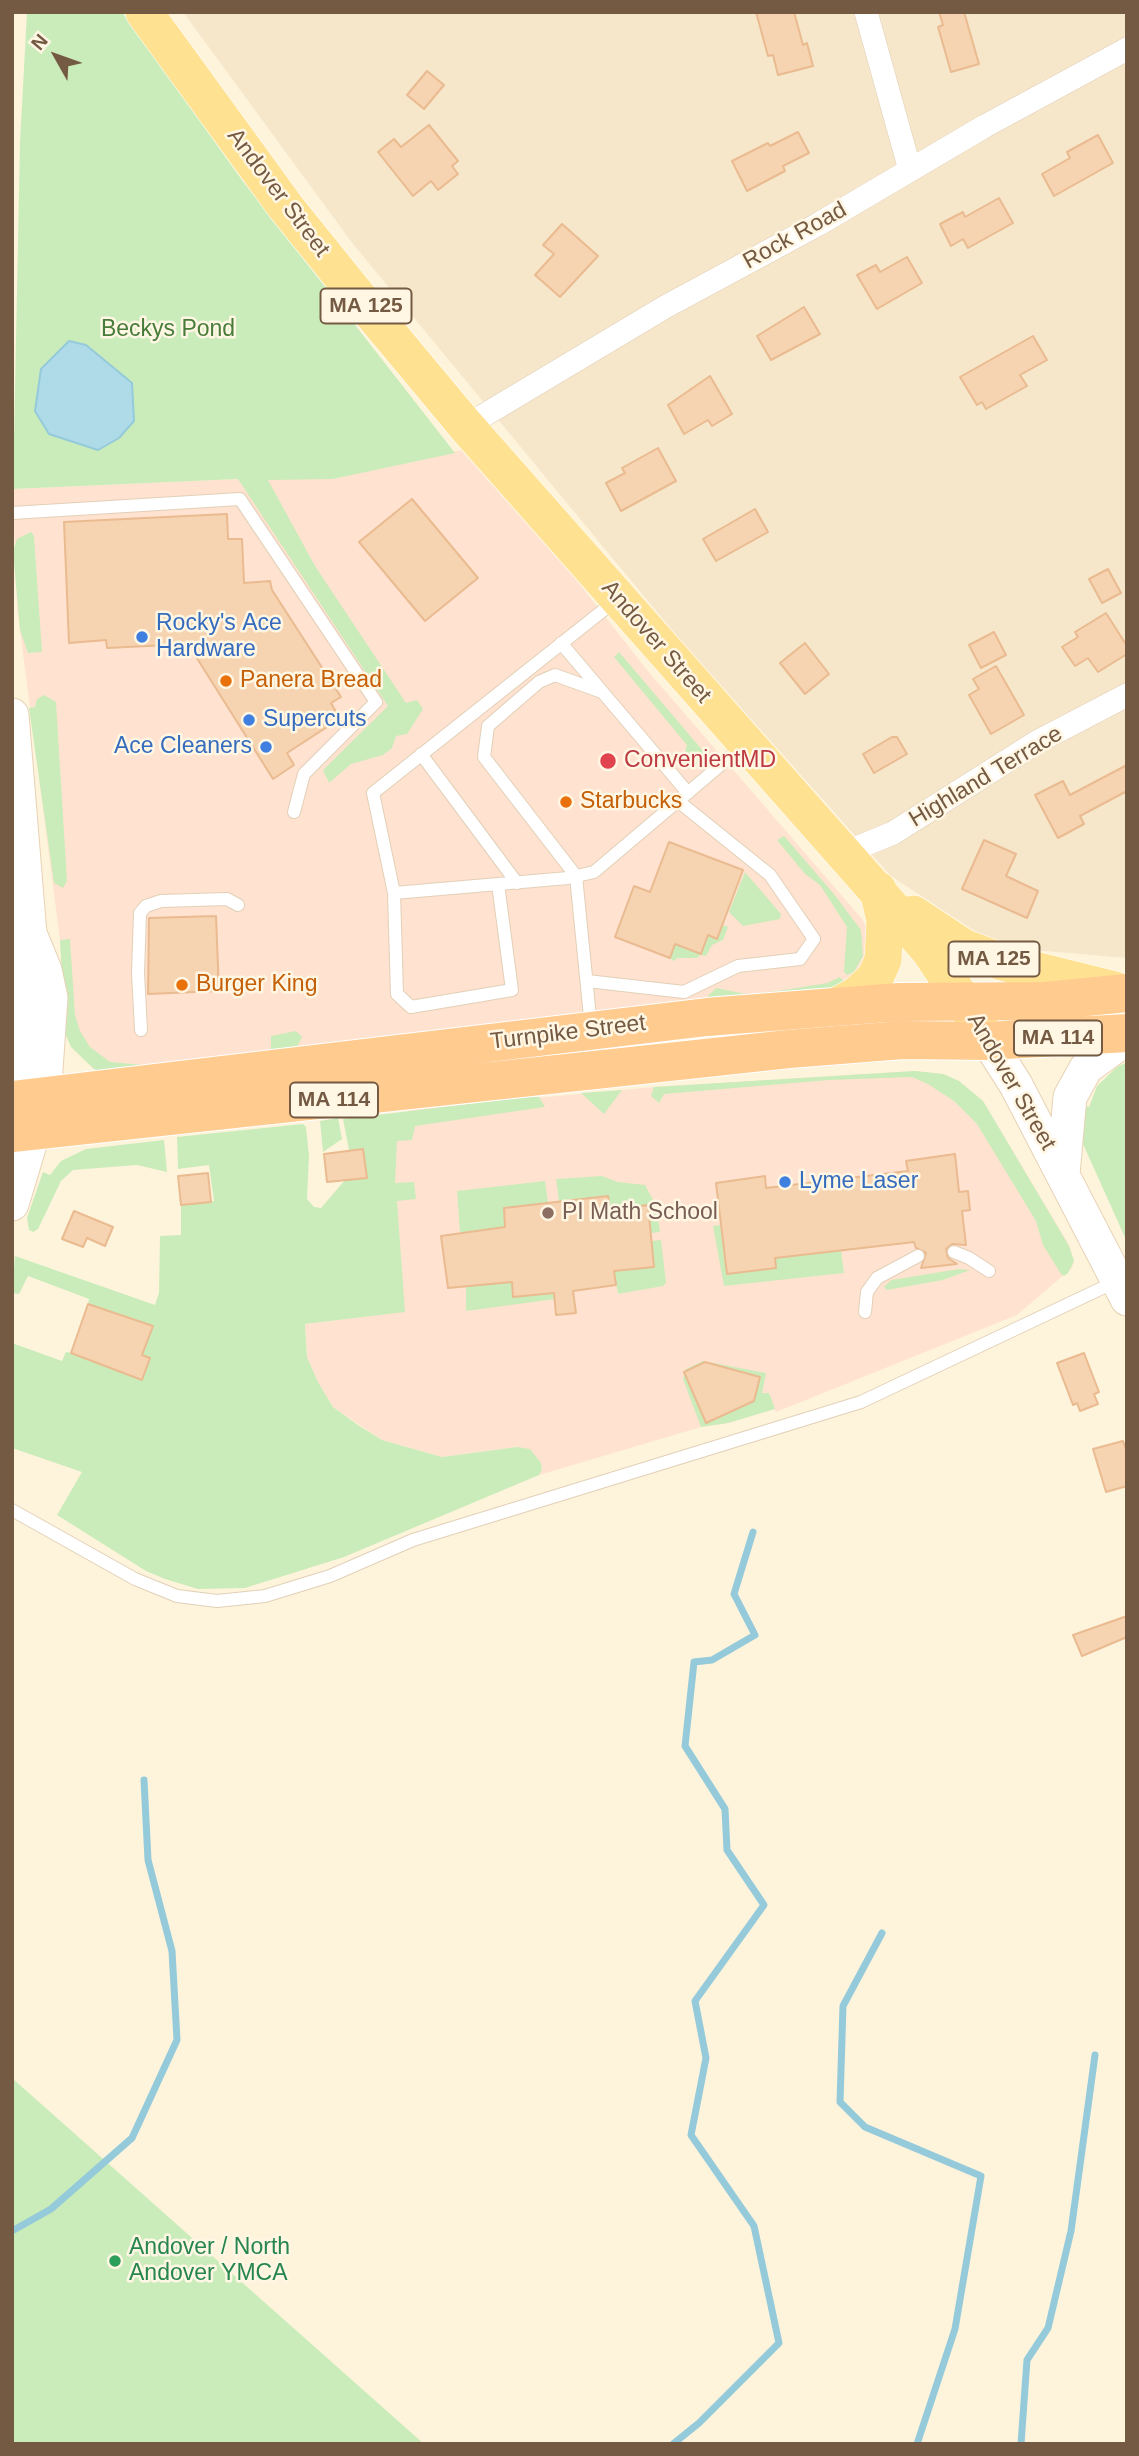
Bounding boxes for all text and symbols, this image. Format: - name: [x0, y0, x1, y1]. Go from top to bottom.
- north arrow: [21, 21, 91, 91]
- text: N: [27, 30, 52, 54]
- street label: Andover Street: [221, 123, 335, 263]
- street label: Rock Road: [739, 196, 851, 276]
- road number: MA 125: [320, 288, 412, 324]
- park label: Beckys Pond: [101, 316, 235, 344]
- street label: Andover Street: [595, 575, 717, 709]
- place label: Rocky's Ace Hardware: [156, 610, 282, 664]
- marker: Rocky's Ace Hardware: [134, 629, 150, 645]
- place label: Panera Bread: [240, 667, 382, 695]
- marker: Panera Bread: [218, 673, 234, 689]
- place label: Supercuts: [263, 706, 367, 734]
- marker: Supercuts: [241, 712, 257, 728]
- street label: Highland Terrace: [904, 720, 1068, 834]
- place label: Ace Cleaners: [114, 733, 252, 761]
- marker: Ace Cleaners: [258, 739, 274, 755]
- place label: ConvenientMD: [624, 747, 776, 775]
- marker: ConvenientMD: [598, 751, 618, 771]
- place label: Starbucks: [580, 788, 682, 816]
- marker: Starbucks: [558, 794, 574, 810]
- road number: MA 125: [948, 942, 1040, 976]
- place label: Burger King: [196, 971, 317, 999]
- marker: Burger King: [174, 977, 190, 993]
- street label: Andover Street: [961, 1009, 1061, 1155]
- street label: Turnpike Street: [489, 1010, 647, 1056]
- road number: MA 114: [1014, 1020, 1102, 1056]
- road number: MA 114: [290, 1082, 378, 1118]
- place label: Lyme Laser: [799, 1168, 918, 1196]
- marker: Lyme Laser: [777, 1174, 793, 1190]
- place label: PI Math School: [562, 1199, 718, 1227]
- marker: PI Math School: [540, 1205, 556, 1221]
- place label: Andover / North Andover YMCA: [129, 2234, 290, 2288]
- marker: Andover / North Andover YMCA: [107, 2253, 123, 2269]

